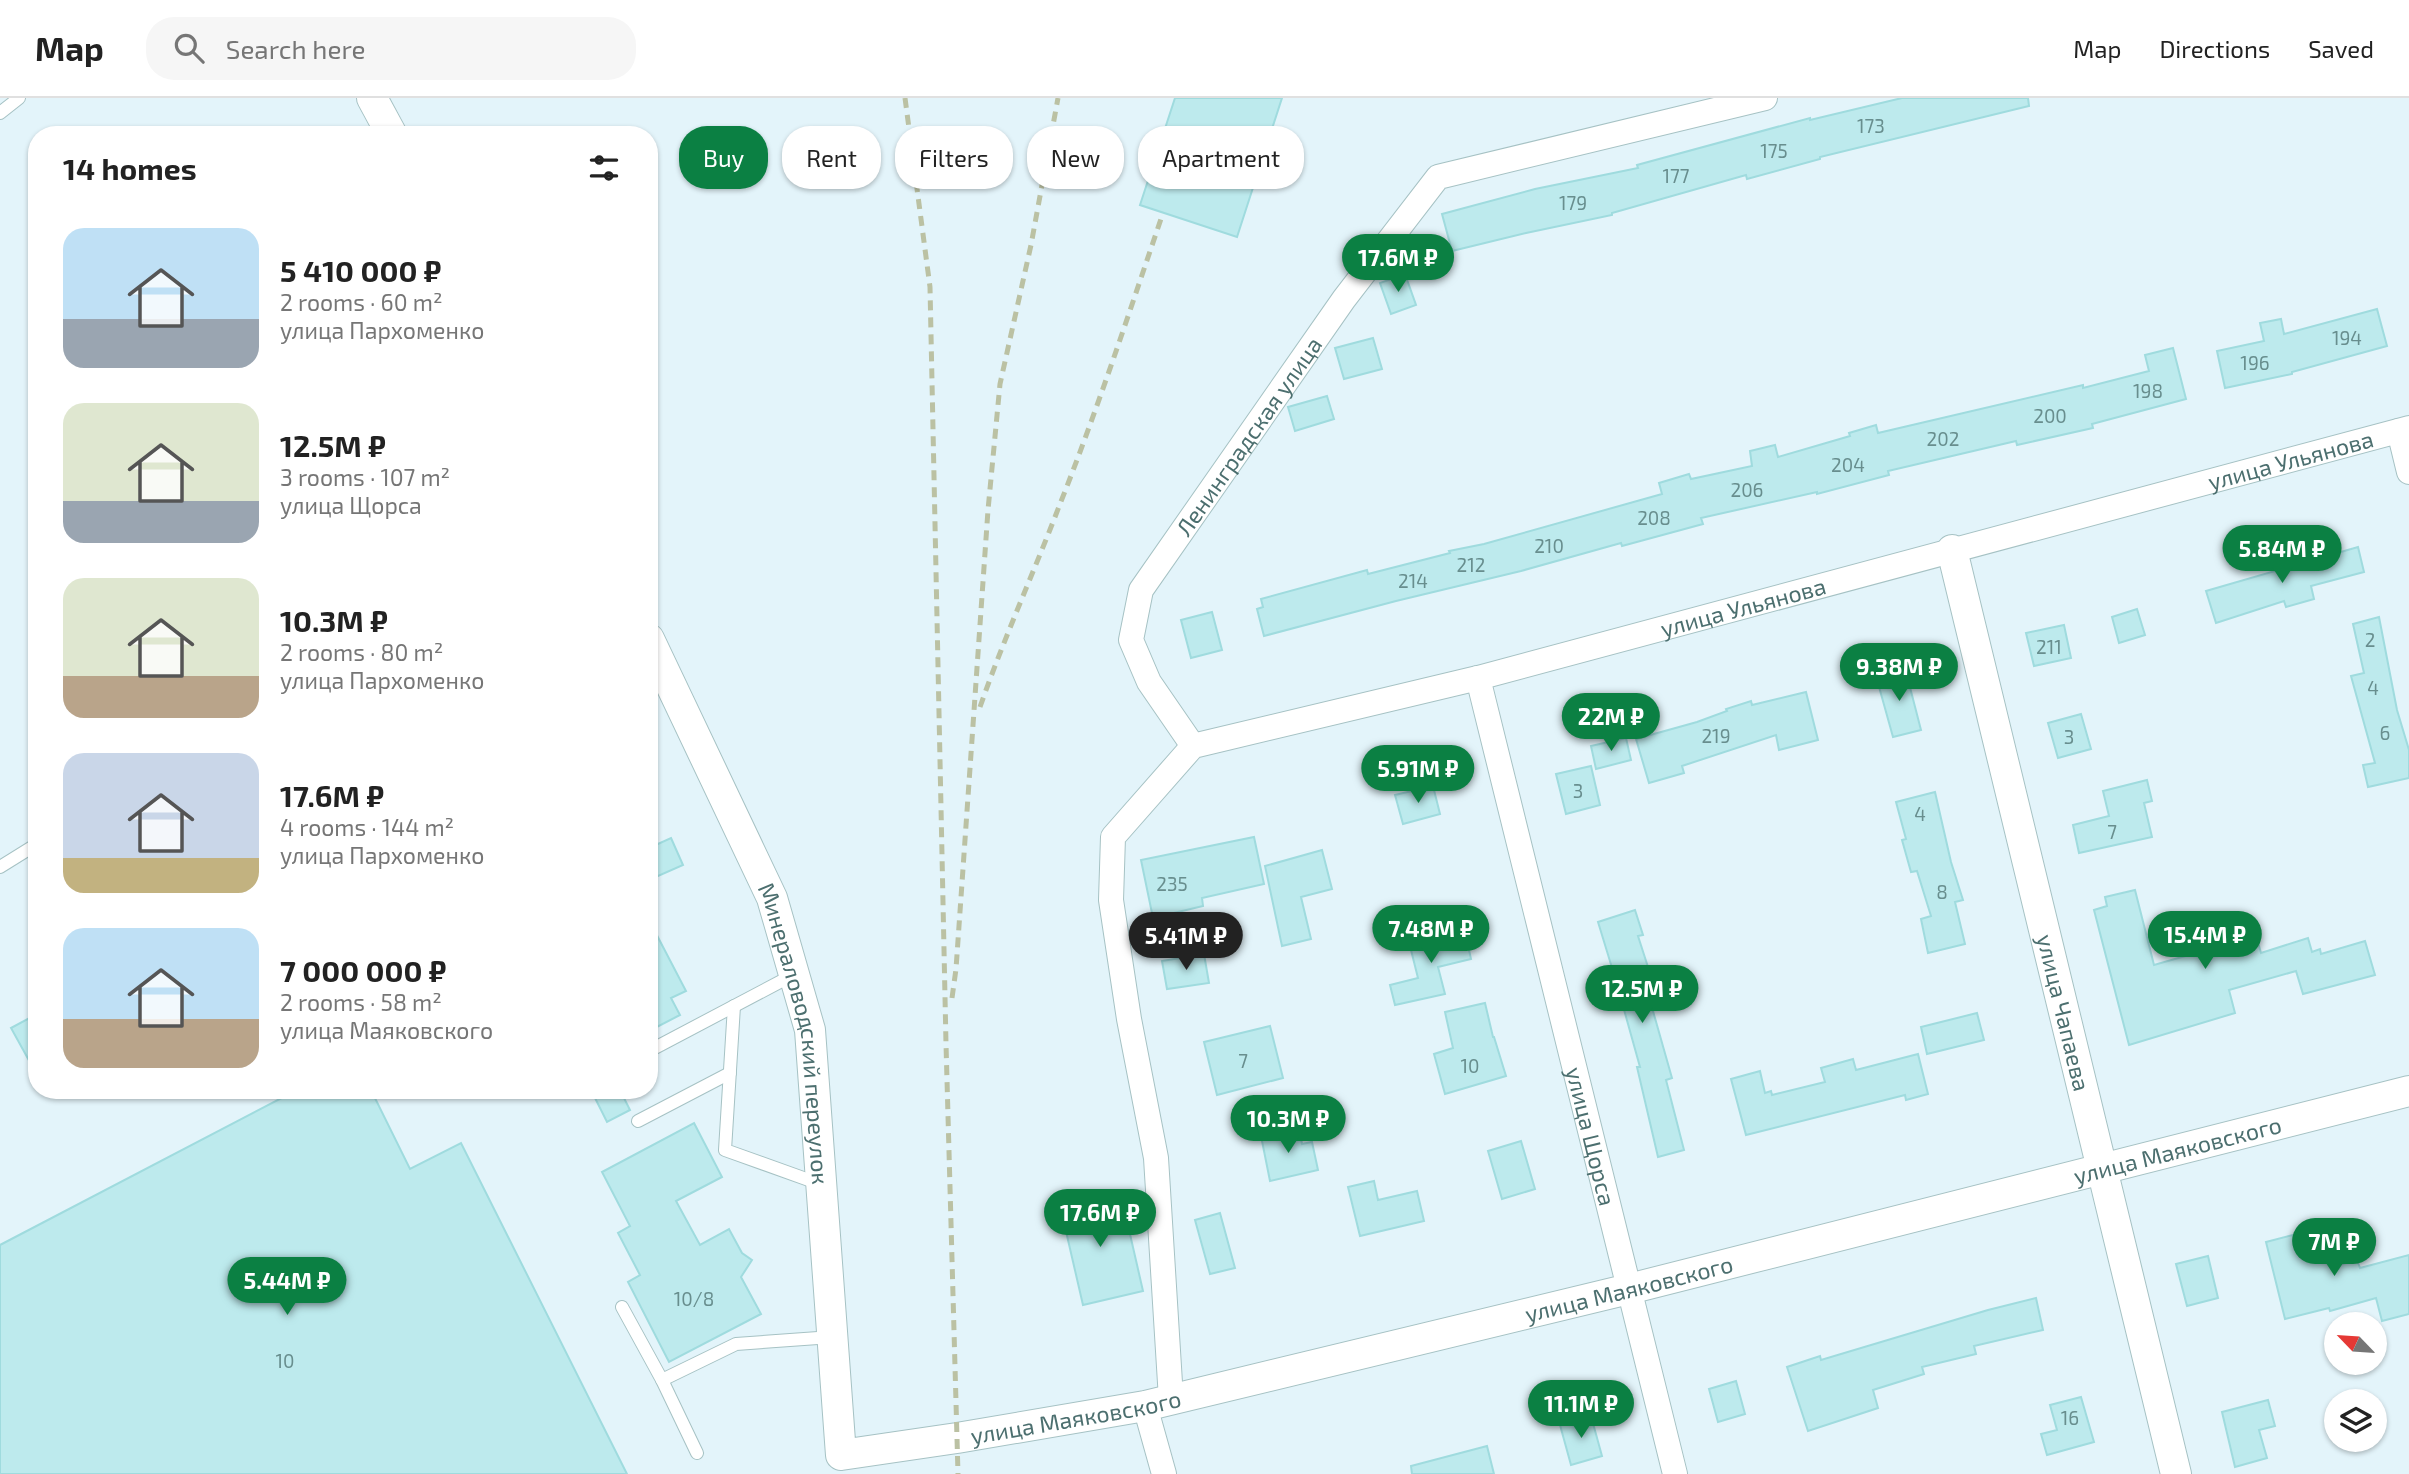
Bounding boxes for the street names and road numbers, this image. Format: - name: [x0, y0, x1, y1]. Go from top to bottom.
- street label: Ленинградская улица: [1169, 331, 1327, 541]
- street label: улица Ульянова: [2205, 424, 2376, 496]
- street label: улица Ульянова: [1657, 571, 1829, 643]
- street label: Минераловодский переулок: [753, 878, 835, 1185]
- street label: улица Чапаева: [2031, 931, 2097, 1094]
- street label: улица Щорса: [1560, 1064, 1622, 1208]
- street label: улица Маяковского: [2071, 1110, 2284, 1191]
- street label: улица Маяковского: [1522, 1249, 1736, 1329]
- street label: улица Маяковского: [968, 1384, 1184, 1450]

